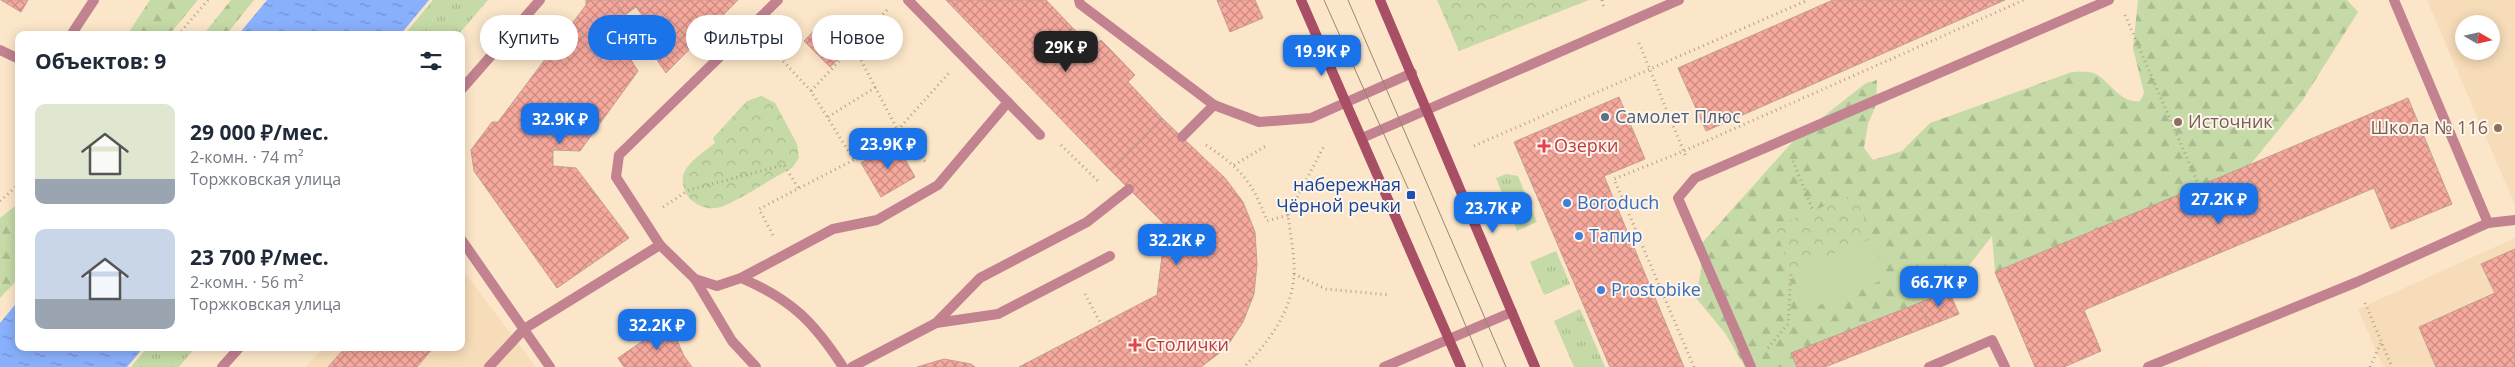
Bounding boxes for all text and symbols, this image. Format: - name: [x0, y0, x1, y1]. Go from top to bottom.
- chip: Купить: [480, 15, 578, 60]
- chip: Снять: [588, 15, 676, 60]
- chip: Фильтры: [686, 15, 802, 60]
- chip: Новое: [812, 15, 903, 60]
- north arrow: [2455, 15, 2500, 60]
- map controls: [2455, 15, 2500, 60]
- pin: 29K ₽: [1031, 30, 1101, 73]
- pin: 19.9K ₽: [1276, 34, 1368, 77]
- text: 29K ₽: [1045, 36, 1087, 58]
- text: 19.9K ₽: [1294, 40, 1350, 62]
- text: Объектов: 9: [35, 47, 166, 75]
- icon: filters: [417, 47, 445, 75]
- pin: 32.9K ₽: [514, 102, 606, 145]
- place label: Самолет Плюс: [1615, 104, 1741, 128]
- text: 32.9K ₽: [532, 108, 588, 130]
- place label: Источник: [2188, 109, 2273, 133]
- marker: Самолет Плюс: [1599, 111, 1611, 123]
- place label: Школа № 116: [2370, 115, 2488, 139]
- marker: Источник: [2172, 116, 2184, 128]
- text: 29 000 ₽/мес.: [190, 118, 329, 146]
- marker: Школа № 116: [2492, 122, 2504, 134]
- icon: home: [75, 124, 135, 184]
- pin: 23.9K ₽: [842, 128, 934, 170]
- text: 23.9K ₽: [860, 133, 916, 155]
- place label: Озерки: [1554, 133, 1619, 157]
- marker: Озерки: [1538, 140, 1550, 152]
- text: 2-комн. · 74 m²: [190, 146, 304, 168]
- text: Торжковская улица: [190, 168, 341, 190]
- place label: набережная Чёрной речки: [1276, 172, 1401, 217]
- pin: 27.2K ₽: [2173, 182, 2265, 225]
- text: 27.2K ₽: [2191, 188, 2247, 210]
- marker: набережная Чёрной речки: [1405, 189, 1417, 201]
- place label: Boroduch: [1577, 190, 1659, 214]
- pin: 23.7K ₽: [1447, 192, 1539, 234]
- text: 23.7K ₽: [1465, 197, 1521, 219]
- marker: Boroduch: [1561, 197, 1573, 209]
- place label: Тапир: [1589, 223, 1643, 247]
- pin: 32.2K ₽: [1131, 224, 1223, 266]
- text: 32.2K ₽: [1149, 229, 1205, 251]
- marker: Тапир: [1573, 230, 1585, 242]
- text: 23 700 ₽/мес.: [190, 243, 329, 271]
- icon: home: [75, 249, 135, 309]
- pin: 66.7K ₽: [1893, 266, 1985, 308]
- text: 2-комн. · 56 m²: [190, 271, 304, 293]
- text: 66.7K ₽: [1911, 271, 1967, 293]
- place label: Prostobike: [1611, 277, 1701, 301]
- marker: Prostobike: [1595, 284, 1607, 296]
- text: Торжковская улица: [190, 293, 341, 315]
- pin: 32.2K ₽: [611, 308, 703, 351]
- text: 32.2K ₽: [629, 314, 685, 336]
- place label: Столички: [1145, 332, 1229, 356]
- marker: Столички: [1129, 339, 1141, 351]

